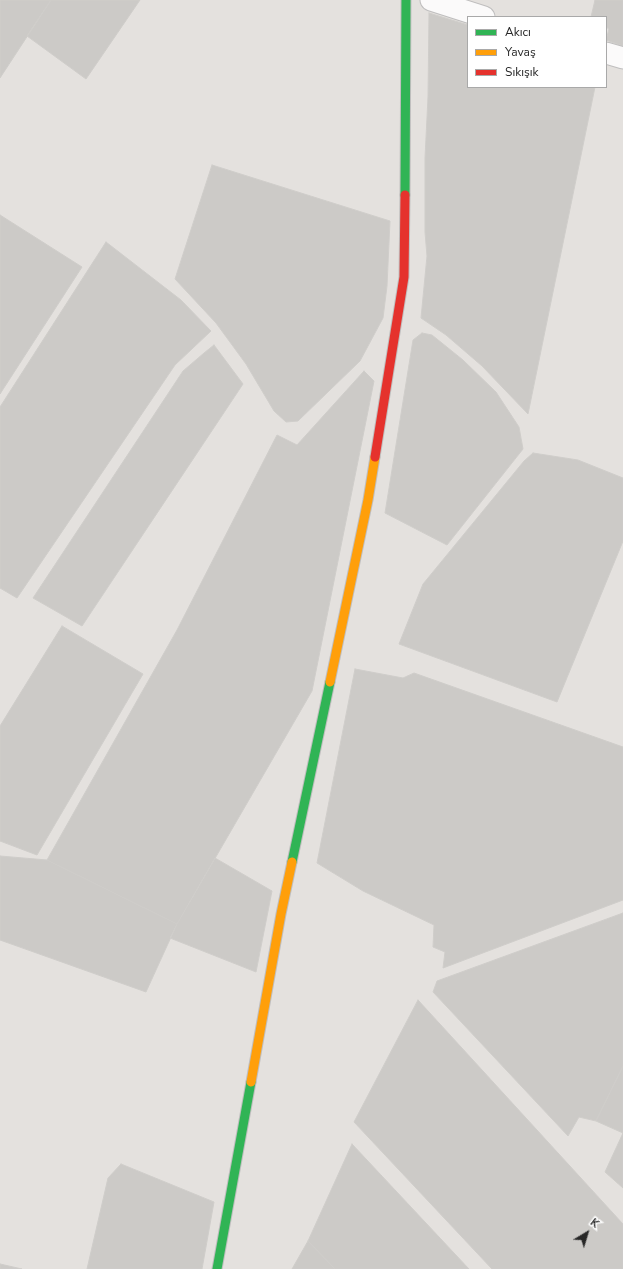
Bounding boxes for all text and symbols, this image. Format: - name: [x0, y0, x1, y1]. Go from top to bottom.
- legend: [467, 16, 607, 88]
- text: Akıcı: [505, 24, 531, 40]
- text: Yavaş: [505, 44, 536, 60]
- text: Sıkışık: [505, 64, 539, 80]
- north arrow: [567, 1213, 607, 1253]
- text: K: [587, 1215, 602, 1231]

